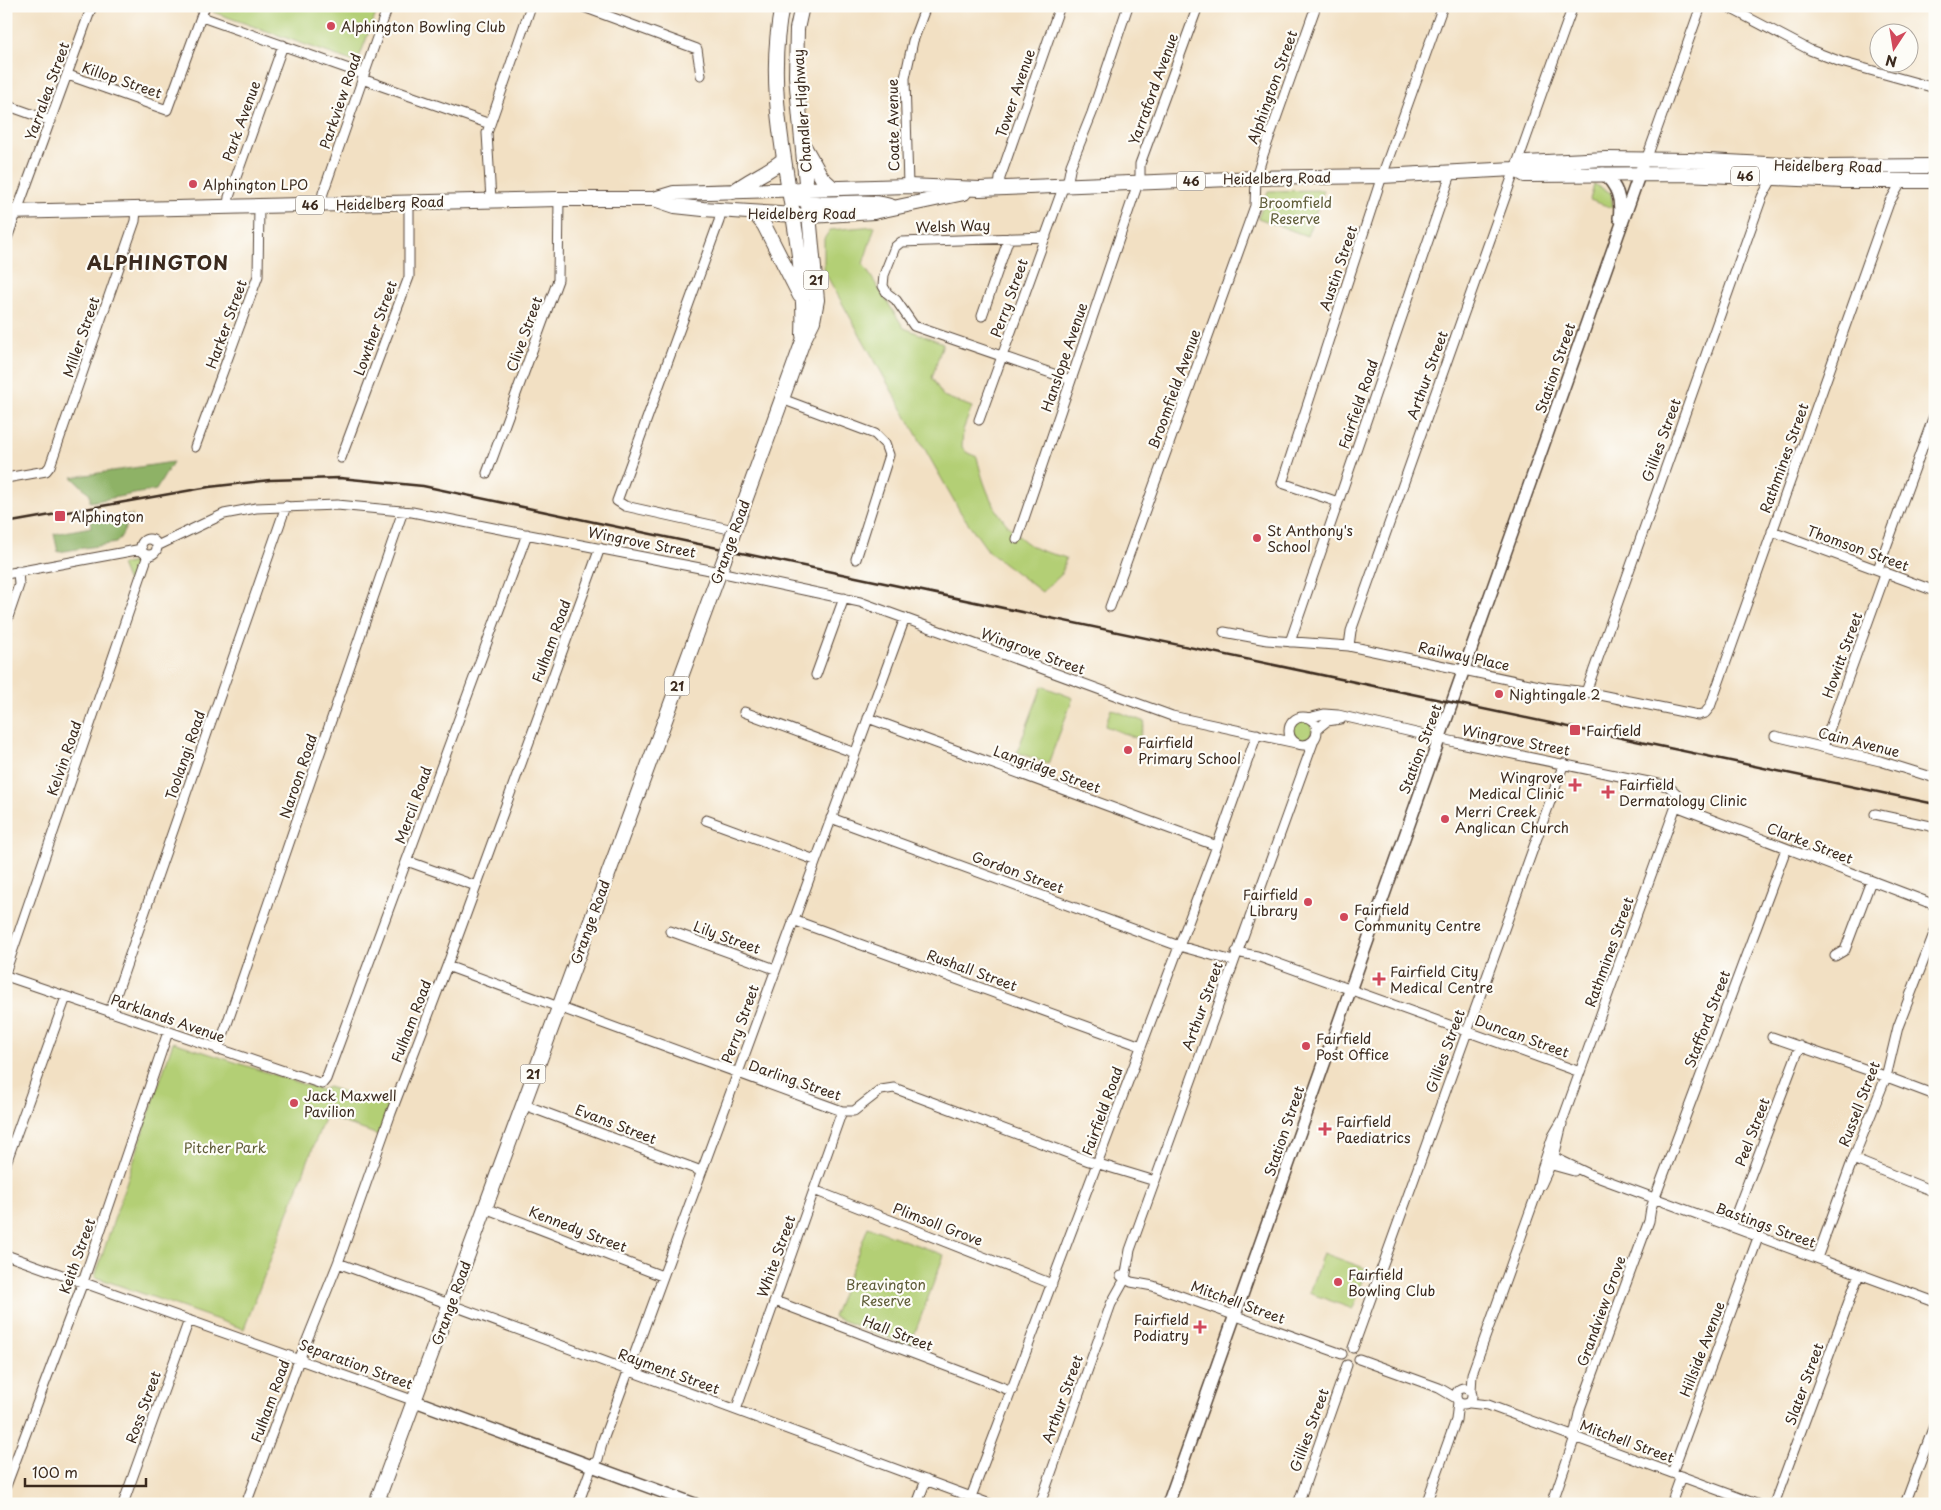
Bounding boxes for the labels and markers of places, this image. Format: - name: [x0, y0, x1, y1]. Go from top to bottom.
- place label: Alphington Bowling Club: [341, 16, 506, 37]
- marker: Alphington Bowling Club: [325, 20, 337, 32]
- place label: Alphington LPO: [203, 174, 308, 195]
- marker: Alphington LPO: [187, 178, 199, 190]
- place label: Alphington: [71, 506, 144, 527]
- marker: Alphington: [53, 509, 67, 523]
- place label: St Anthony's School: [1267, 520, 1353, 557]
- marker: St Anthony's School: [1251, 532, 1263, 544]
- place label: Nightingale 2: [1509, 684, 1601, 705]
- marker: Nightingale 2: [1493, 688, 1505, 700]
- place label: Fairfield: [1586, 720, 1641, 741]
- marker: Fairfield: [1568, 723, 1582, 737]
- place label: Fairfield Primary School: [1138, 732, 1241, 769]
- marker: Fairfield Primary School: [1122, 744, 1134, 756]
- place label: Wingrove Medical Clinic: [1469, 767, 1564, 804]
- place label: Fairfield Dermatology Clinic: [1619, 774, 1747, 811]
- marker: Wingrove Medical Clinic: [1568, 778, 1582, 792]
- marker: Fairfield Dermatology Clinic: [1601, 785, 1615, 799]
- place label: Merri Creek Anglican Church: [1455, 801, 1569, 838]
- marker: Merri Creek Anglican Church: [1439, 813, 1451, 825]
- place label: Fairfield Library: [1243, 884, 1298, 921]
- marker: Fairfield Library: [1302, 896, 1314, 908]
- place label: Fairfield Community Centre: [1354, 899, 1481, 936]
- marker: Fairfield Community Centre: [1338, 911, 1350, 923]
- place label: Fairfield City Medical Centre: [1390, 961, 1493, 998]
- marker: Fairfield City Medical Centre: [1372, 972, 1386, 986]
- place label: Fairfield Post Office: [1316, 1028, 1389, 1065]
- marker: Fairfield Post Office: [1300, 1040, 1312, 1052]
- place label: Jack Maxwell Pavilion: [304, 1085, 397, 1122]
- marker: Jack Maxwell Pavilion: [288, 1097, 300, 1109]
- place label: Fairfield Paediatrics: [1336, 1111, 1411, 1148]
- marker: Fairfield Paediatrics: [1318, 1122, 1332, 1136]
- place label: Fairfield Bowling Club: [1348, 1264, 1435, 1301]
- marker: Fairfield Bowling Club: [1332, 1276, 1344, 1288]
- place label: Fairfield Podiatry: [1133, 1309, 1189, 1346]
- marker: Fairfield Podiatry: [1193, 1320, 1207, 1334]

